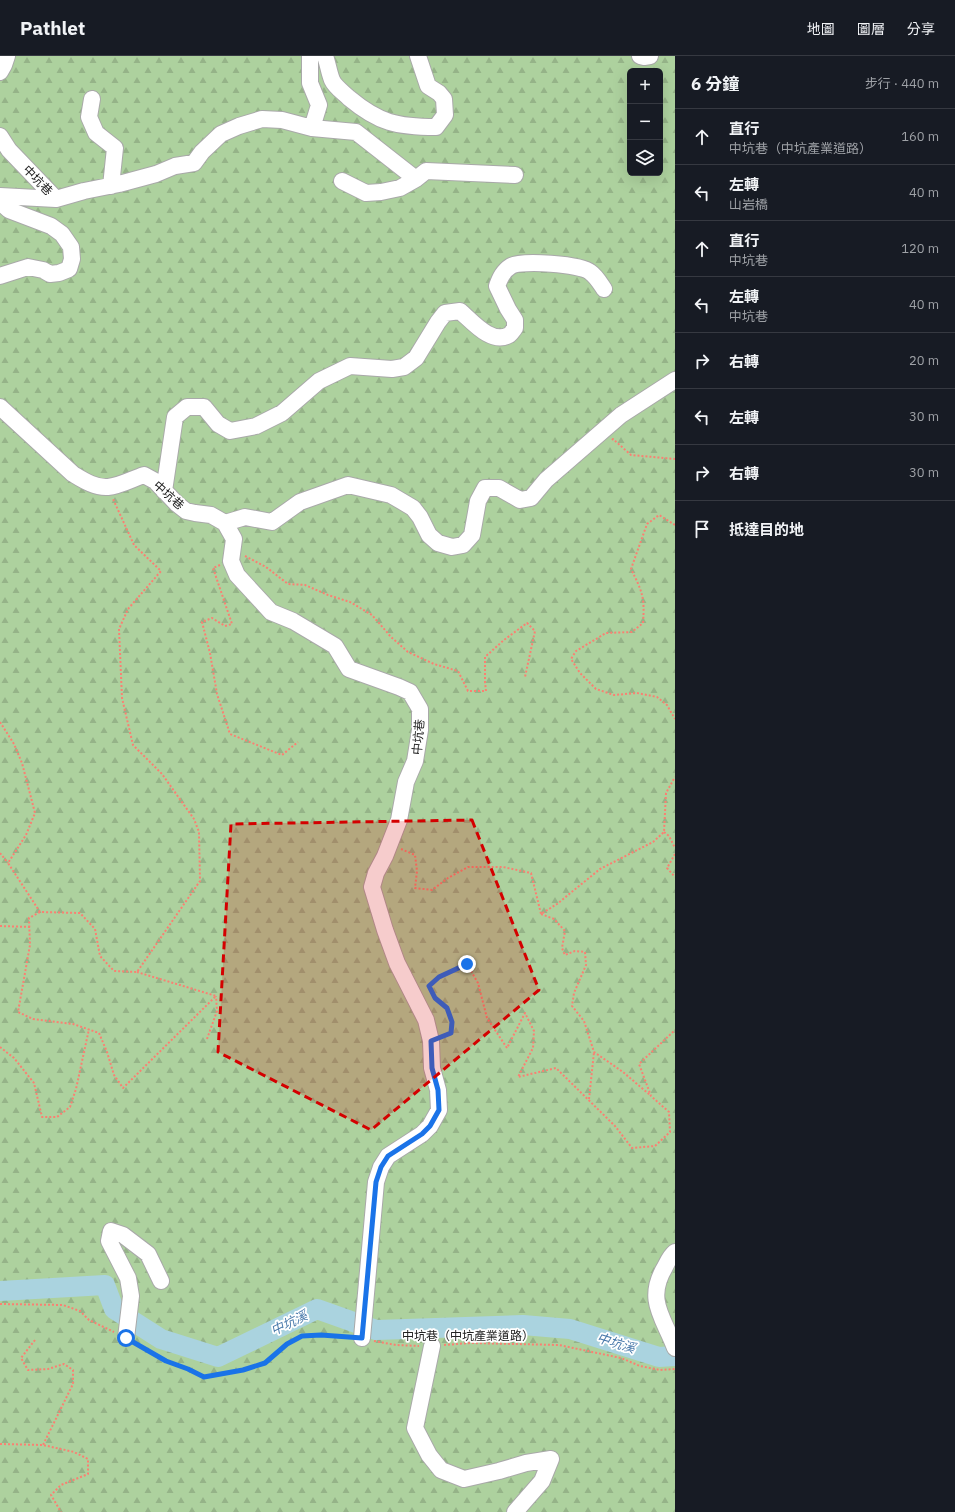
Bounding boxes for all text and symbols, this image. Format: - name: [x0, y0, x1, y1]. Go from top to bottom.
- text: Pathlet: [20, 16, 85, 40]
- text: 地圖: [807, 20, 835, 38]
- text: 圖層: [857, 20, 885, 38]
- text: 分享: [907, 20, 935, 38]
- map controls: [627, 68, 663, 176]
- button: +: [627, 68, 663, 104]
- text: 6 分鐘: [691, 73, 739, 95]
- text: 步行 · 440 m: [865, 75, 939, 92]
- button: −: [627, 104, 663, 140]
- text: 直行: [729, 119, 759, 138]
- icon: ahead: [691, 126, 713, 148]
- text: 160 m: [901, 128, 939, 145]
- button: layers: [627, 140, 663, 176]
- text: 中坑巷（中坑產業道路）: [729, 140, 872, 157]
- street label: 中坑巷: [20, 162, 56, 198]
- text: 左轉: [729, 175, 759, 194]
- icon: left: [691, 182, 713, 204]
- text: 40 m: [909, 184, 939, 201]
- text: 山岩橋: [729, 196, 768, 213]
- text: 直行: [729, 231, 759, 250]
- icon: ahead: [691, 238, 713, 260]
- text: 120 m: [901, 240, 939, 257]
- text: 中坑巷: [729, 252, 768, 269]
- text: 左轉: [729, 287, 759, 306]
- icon: left: [691, 294, 713, 316]
- text: 40 m: [909, 296, 939, 313]
- text: 中坑巷: [729, 308, 768, 325]
- icon: right: [691, 350, 713, 372]
- text: 右轉: [729, 352, 759, 371]
- text: 20 m: [909, 352, 939, 369]
- icon: left: [691, 406, 713, 428]
- text: 左轉: [729, 408, 759, 427]
- text: 30 m: [909, 408, 939, 425]
- icon: right: [691, 462, 713, 484]
- text: 右轉: [729, 464, 759, 483]
- text: 30 m: [909, 464, 939, 481]
- street label: 中坑巷: [151, 477, 187, 513]
- icon: arrive: [691, 518, 713, 540]
- text: 抵達目的地: [729, 520, 804, 539]
- street label: 中坑巷: [409, 718, 427, 756]
- route end: [458, 955, 476, 973]
- water label: 中坑溪: [268, 1306, 312, 1339]
- street label: 中坑巷（中坑產業道路）: [402, 1328, 534, 1343]
- route start: [117, 1329, 135, 1347]
- water label: 中坑溪: [595, 1329, 639, 1357]

